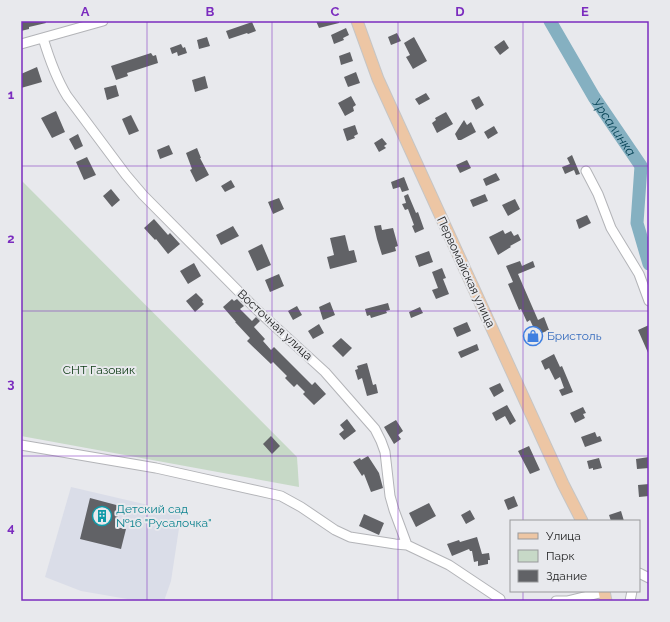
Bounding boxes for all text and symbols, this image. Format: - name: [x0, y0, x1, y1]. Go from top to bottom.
- text: A: [81, 4, 90, 19]
- text: B: [206, 4, 215, 19]
- text: C: [331, 4, 340, 19]
- text: D: [455, 4, 465, 19]
- text: E: [581, 4, 589, 19]
- text: 1: [8, 87, 15, 102]
- water label: Урсалинка: [589, 96, 639, 159]
- street label: Первомайская улица: [434, 214, 498, 330]
- text: 2: [7, 231, 15, 246]
- street label: Восточная улица: [235, 287, 315, 363]
- shop icon: Бристоль: [522, 325, 544, 347]
- place label: Бристоль: [547, 329, 602, 343]
- park label: СНТ Газовик: [63, 363, 135, 377]
- text: 3: [7, 376, 15, 391]
- place label: Детский сад №16 "Русалочка": [116, 502, 212, 530]
- building icon: Детский сад №16 "Русалочка": [91, 505, 113, 527]
- text: 4: [7, 520, 15, 535]
- legend: [510, 520, 640, 592]
- text: Улица: [546, 529, 581, 543]
- text: Парк: [546, 549, 575, 563]
- text: Здание: [546, 569, 587, 583]

